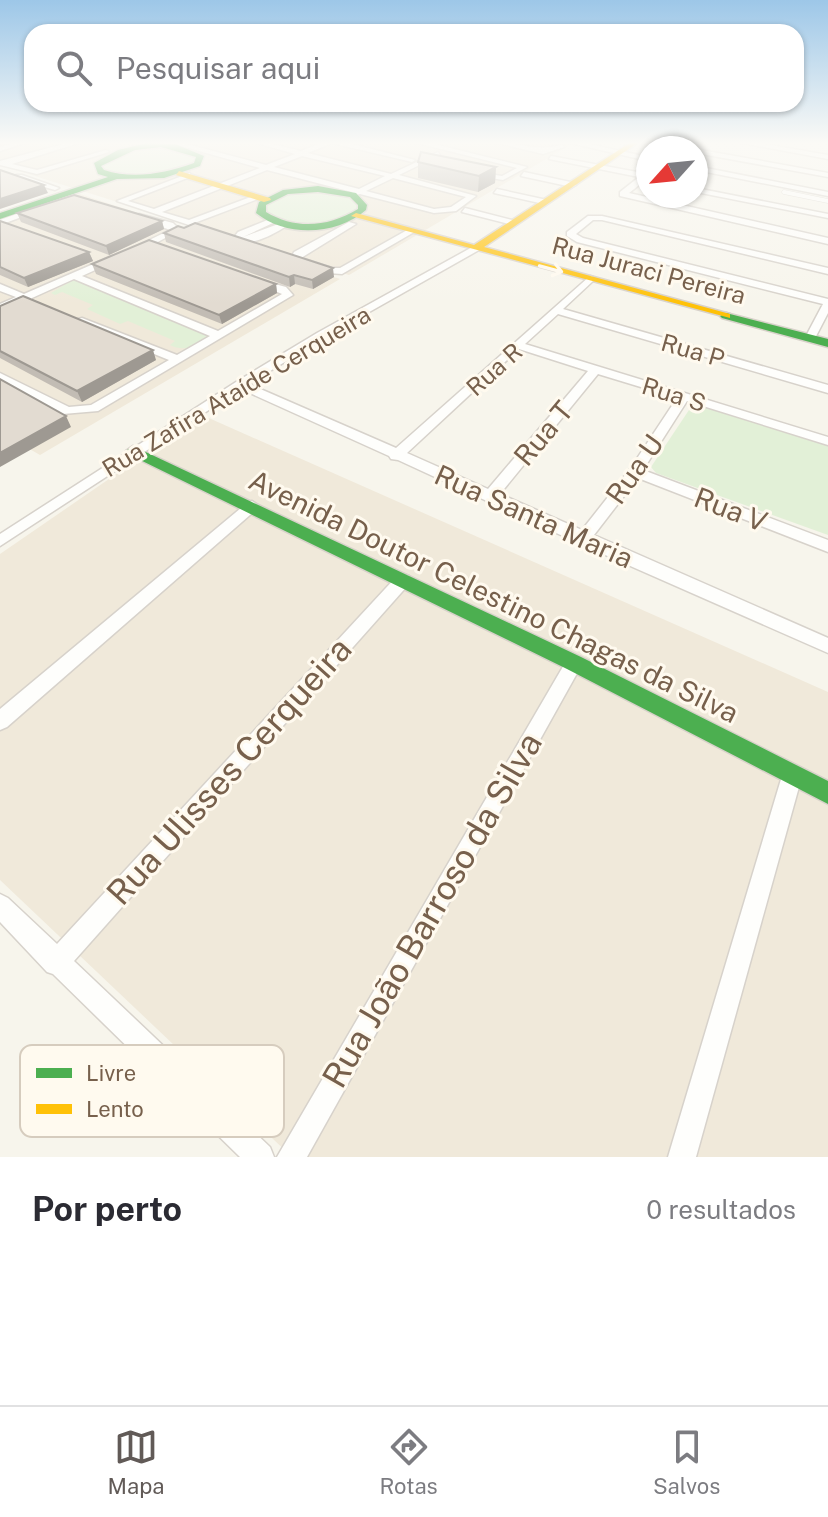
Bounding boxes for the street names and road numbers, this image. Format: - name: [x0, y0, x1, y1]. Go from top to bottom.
- street label: Rua Juraci Pereira: [549, 231, 749, 309]
- street label: Rua Zafira Ataíde Cerqueira: [97, 300, 375, 482]
- street label: Rua P: [658, 328, 728, 372]
- street label: Rua R: [460, 337, 528, 401]
- street label: Rua S: [639, 371, 709, 417]
- street label: Rua T: [507, 394, 579, 472]
- street label: Rua U: [598, 428, 670, 510]
- street label: Rua Santa Maria: [430, 457, 638, 575]
- street label: Avenida Doutor Celestino Chagas da Silva: [244, 463, 744, 729]
- street label: Rua V: [690, 480, 772, 538]
- street label: Rua Ulisses Cerqueira: [98, 629, 360, 913]
- street label: Rua João Barroso da Silva: [314, 726, 550, 1094]

